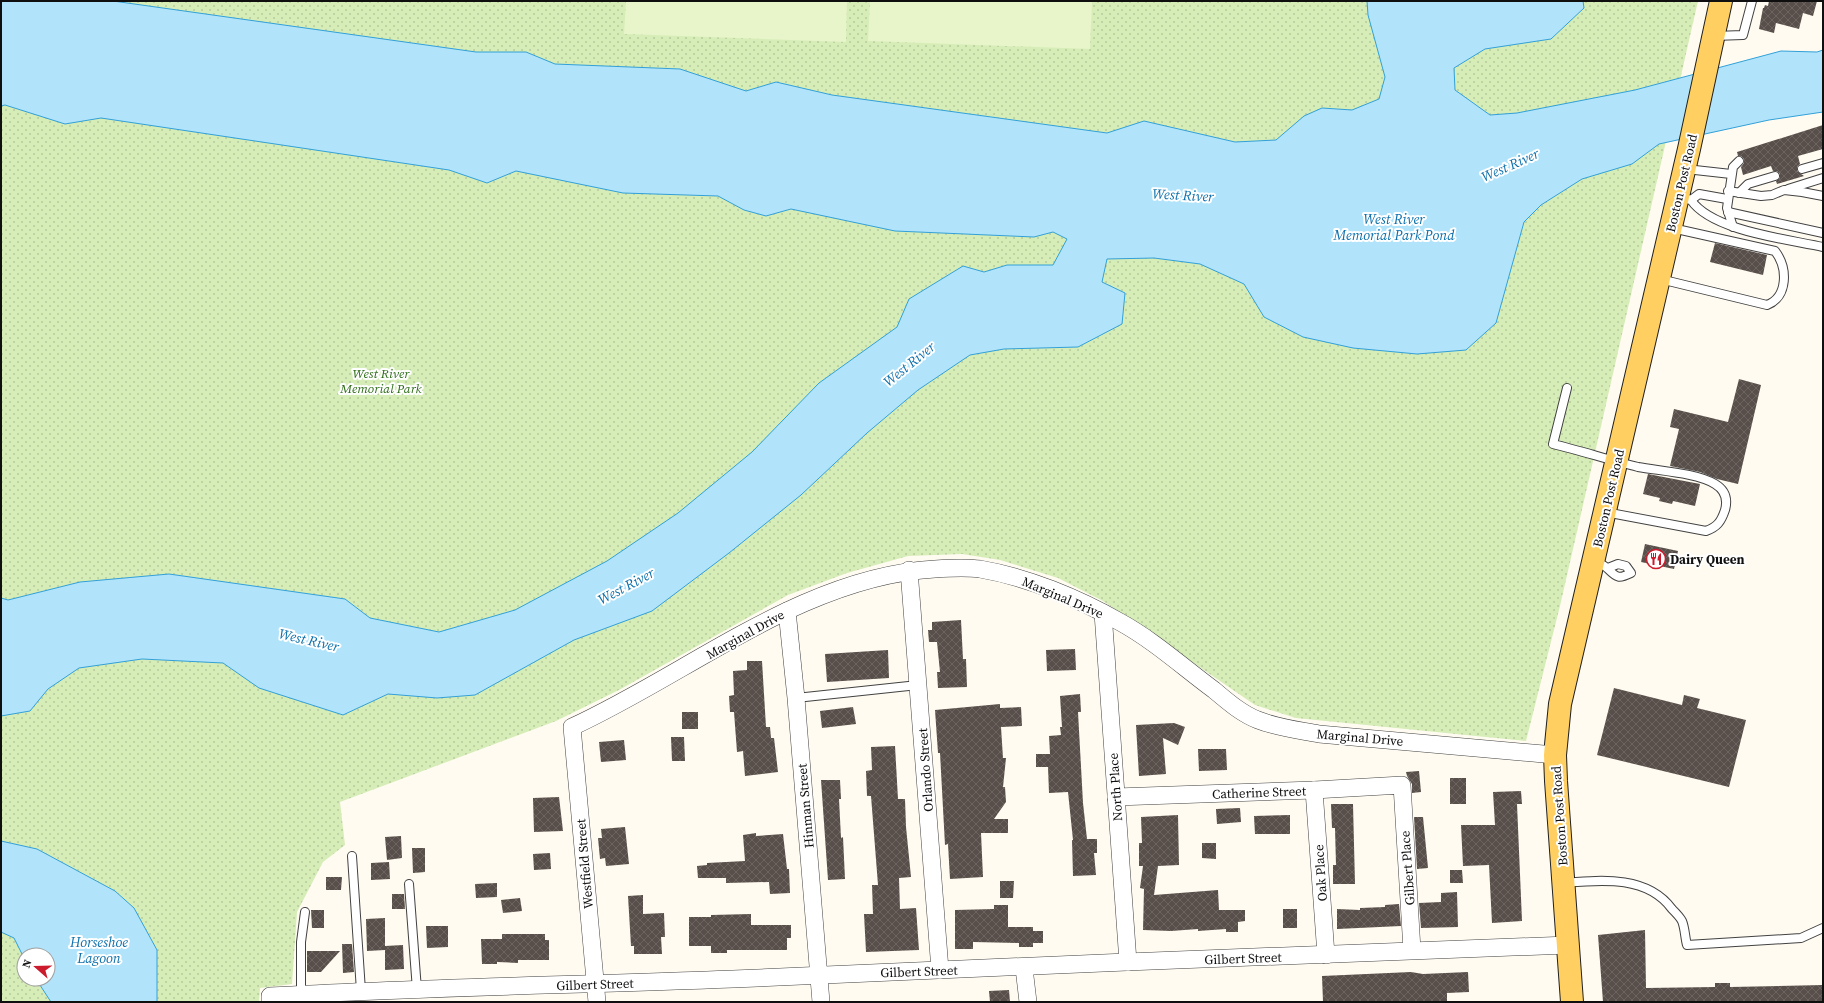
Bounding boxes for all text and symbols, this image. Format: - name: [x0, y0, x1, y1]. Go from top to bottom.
- street label: Boston Post Road: [1662, 132, 1701, 234]
- water label: West River: [1478, 143, 1542, 187]
- water label: West River: [1152, 183, 1215, 207]
- water label: West River Memorial Park Pond: [1333, 209, 1455, 245]
- water label: West River: [879, 337, 939, 391]
- park label: West River Memorial Park: [339, 365, 423, 397]
- street label: Boston Post Road: [1589, 447, 1628, 549]
- restaurant icon: Dairy Queen: [1645, 548, 1667, 570]
- place label: Dairy Queen: [1670, 551, 1745, 568]
- water label: West River: [594, 563, 658, 609]
- street label: Marginal Drive: [1020, 573, 1106, 622]
- street label: Marginal Drive: [703, 606, 788, 663]
- water label: West River: [277, 623, 342, 657]
- street label: Marginal Drive: [1316, 725, 1404, 750]
- street label: Orlando Street: [914, 727, 937, 812]
- street label: North Place: [1105, 752, 1126, 822]
- street label: Hinman Street: [793, 762, 818, 849]
- street label: Boston Post Road: [1547, 765, 1571, 866]
- street label: Catherine Street: [1212, 782, 1307, 803]
- street label: Westfield Street: [572, 817, 597, 910]
- street label: Gilbert Place: [1396, 830, 1419, 906]
- street label: Oak Place: [1310, 844, 1331, 902]
- water label: Horseshoe Lagoon: [69, 932, 128, 968]
- north arrow: [16, 947, 56, 987]
- street label: Gilbert Street: [1204, 949, 1283, 968]
- text: N: [19, 957, 35, 970]
- street label: Gilbert Street: [880, 962, 959, 981]
- street label: Gilbert Street: [556, 975, 635, 994]

